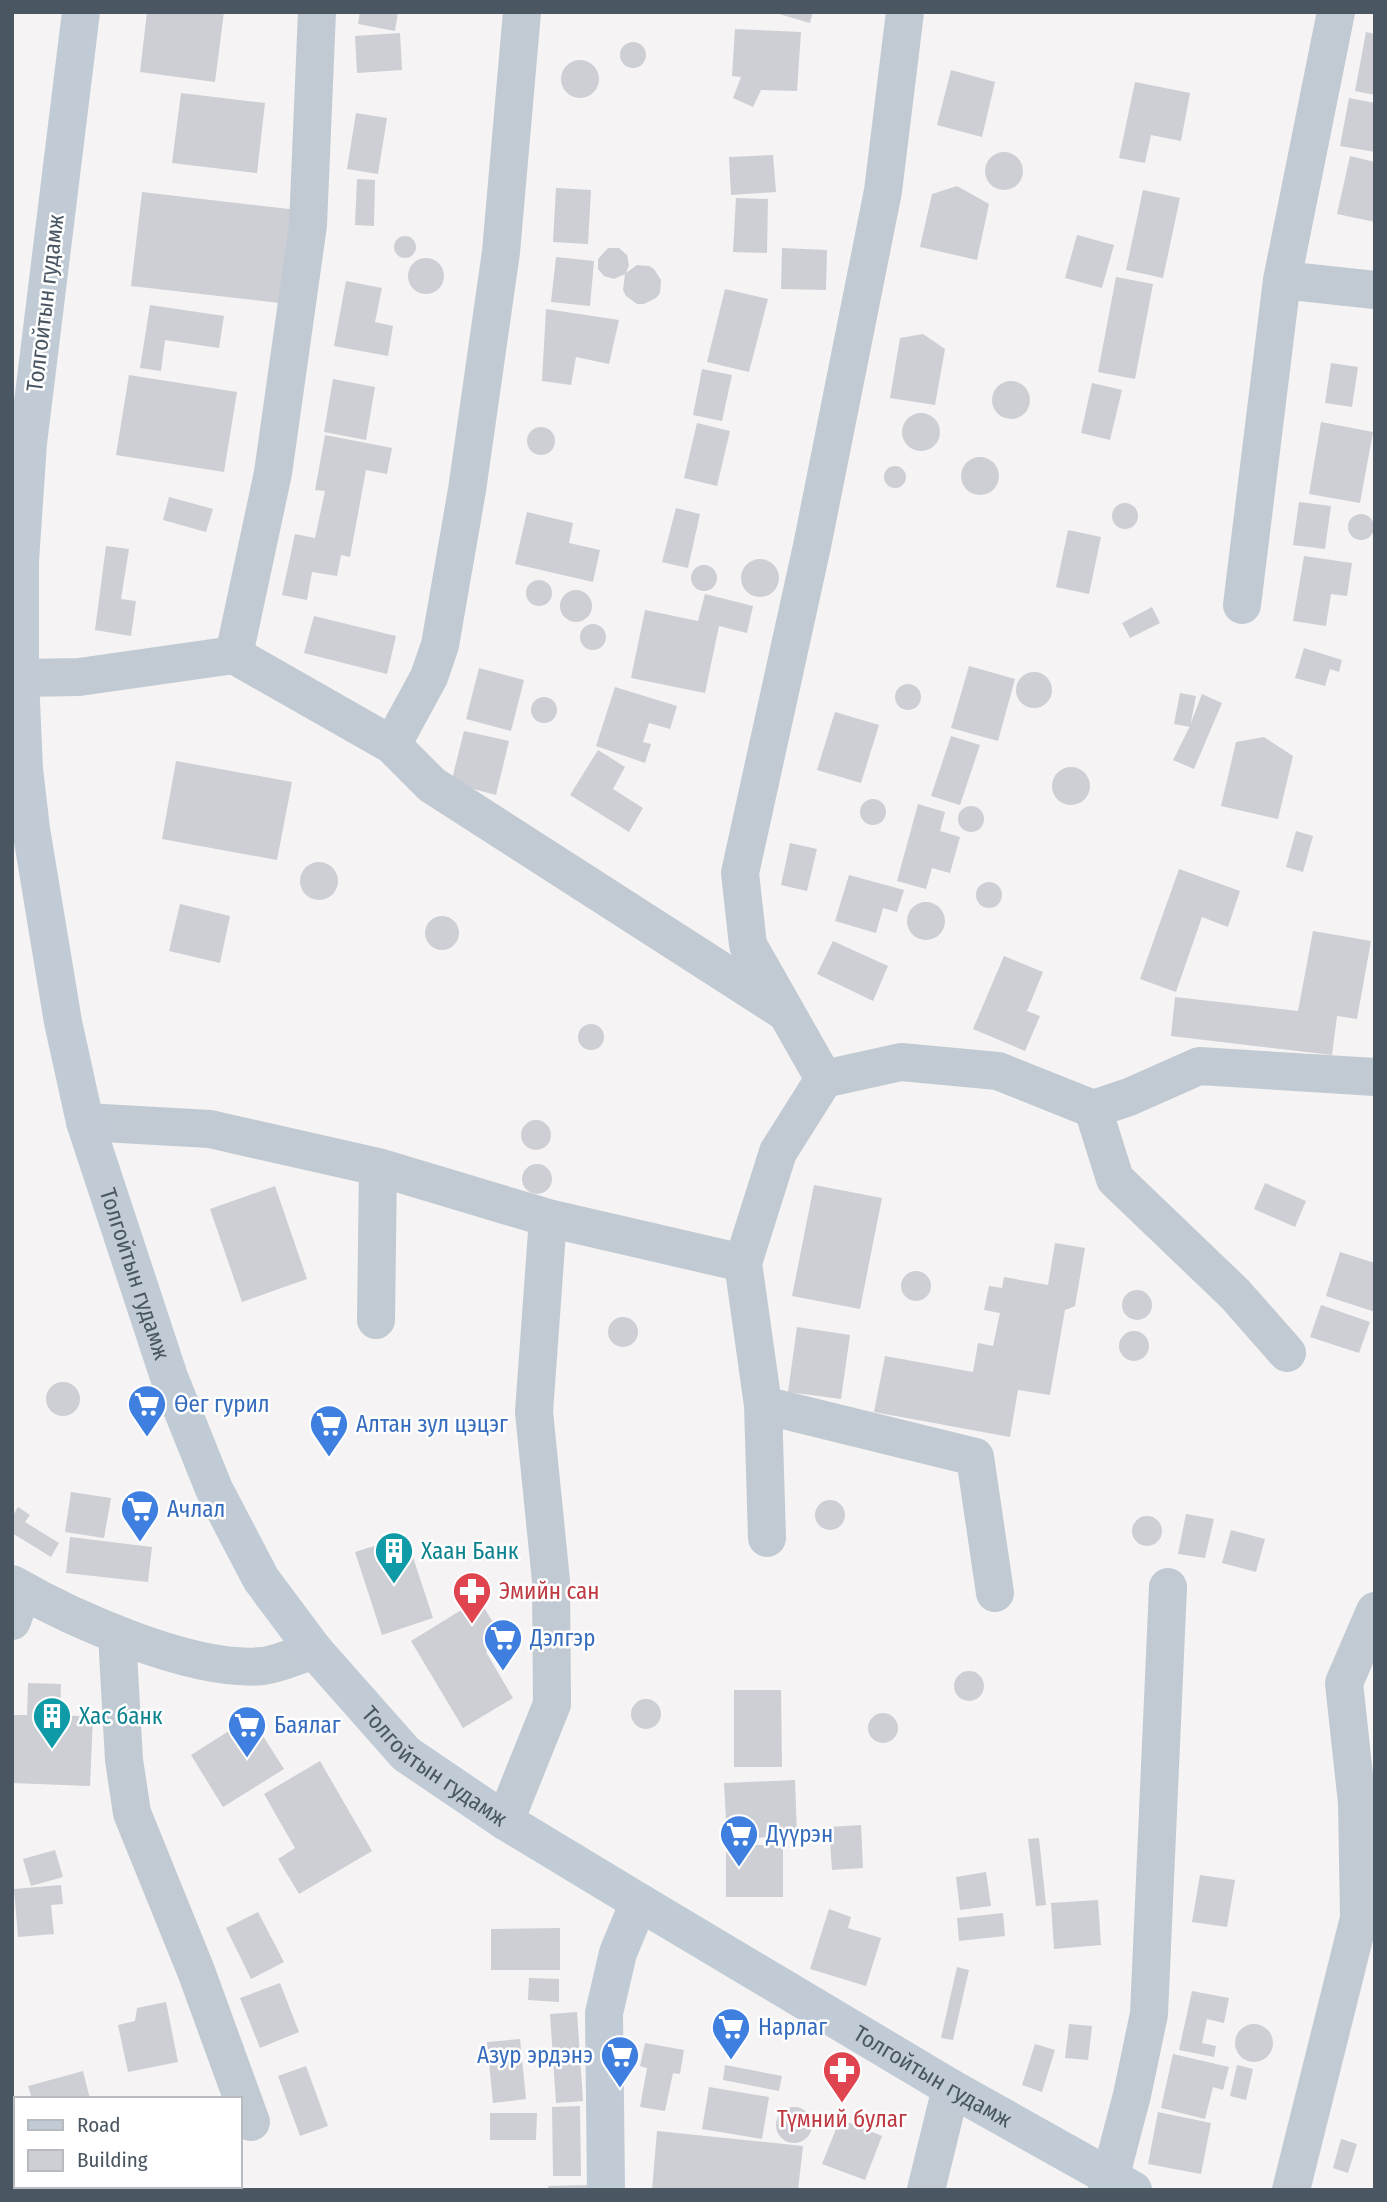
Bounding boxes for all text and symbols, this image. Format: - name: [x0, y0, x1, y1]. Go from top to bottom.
- street label: Толгойтын гудамж: [20, 212, 70, 393]
- street label: Толгойтын гудамж: [94, 1185, 176, 1363]
- supermarket icon: Өег гурил: [126, 1383, 168, 1438]
- place label: Өег гурил: [174, 1390, 270, 1418]
- supermarket icon: Алтан зул цэцэг: [308, 1403, 350, 1458]
- place label: Алтан зул цэцэг: [356, 1410, 508, 1438]
- supermarket icon: Ачлал: [119, 1488, 161, 1543]
- place label: Ачлал: [167, 1495, 225, 1523]
- building icon: Хаан Банк: [373, 1530, 415, 1585]
- place label: Хаан Банк: [421, 1537, 519, 1565]
- pharmacy icon: Эмийн сан: [451, 1570, 493, 1625]
- place label: Эмийн сан: [499, 1577, 600, 1605]
- supermarket icon: Дэлгэр: [482, 1617, 524, 1672]
- place label: Дэлгэр: [529, 1624, 595, 1652]
- building icon: Хас банк: [31, 1695, 73, 1750]
- street label: Толгойтын гудамж: [356, 1700, 513, 1833]
- place label: Хас банк: [79, 1702, 163, 1730]
- supermarket icon: Баялаг: [226, 1704, 268, 1759]
- place label: Баялаг: [274, 1711, 341, 1739]
- supermarket icon: Дүүрэн: [718, 1813, 760, 1868]
- place label: Дүүрэн: [765, 1820, 833, 1848]
- supermarket icon: Нарлаг: [710, 2006, 752, 2061]
- place label: Нарлаг: [758, 2013, 827, 2041]
- street label: Толгойтын гудамж: [849, 2019, 1017, 2133]
- supermarket icon: Азур эрдэнэ: [599, 2034, 641, 2089]
- place label: Азур эрдэнэ: [477, 2041, 593, 2069]
- pharmacy icon: Түмний булаг: [821, 2049, 863, 2104]
- legend: [14, 2097, 242, 2188]
- place label: Түмний булаг: [777, 2105, 907, 2133]
- text: Road: [77, 2112, 121, 2138]
- text: Building: [77, 2147, 148, 2173]

